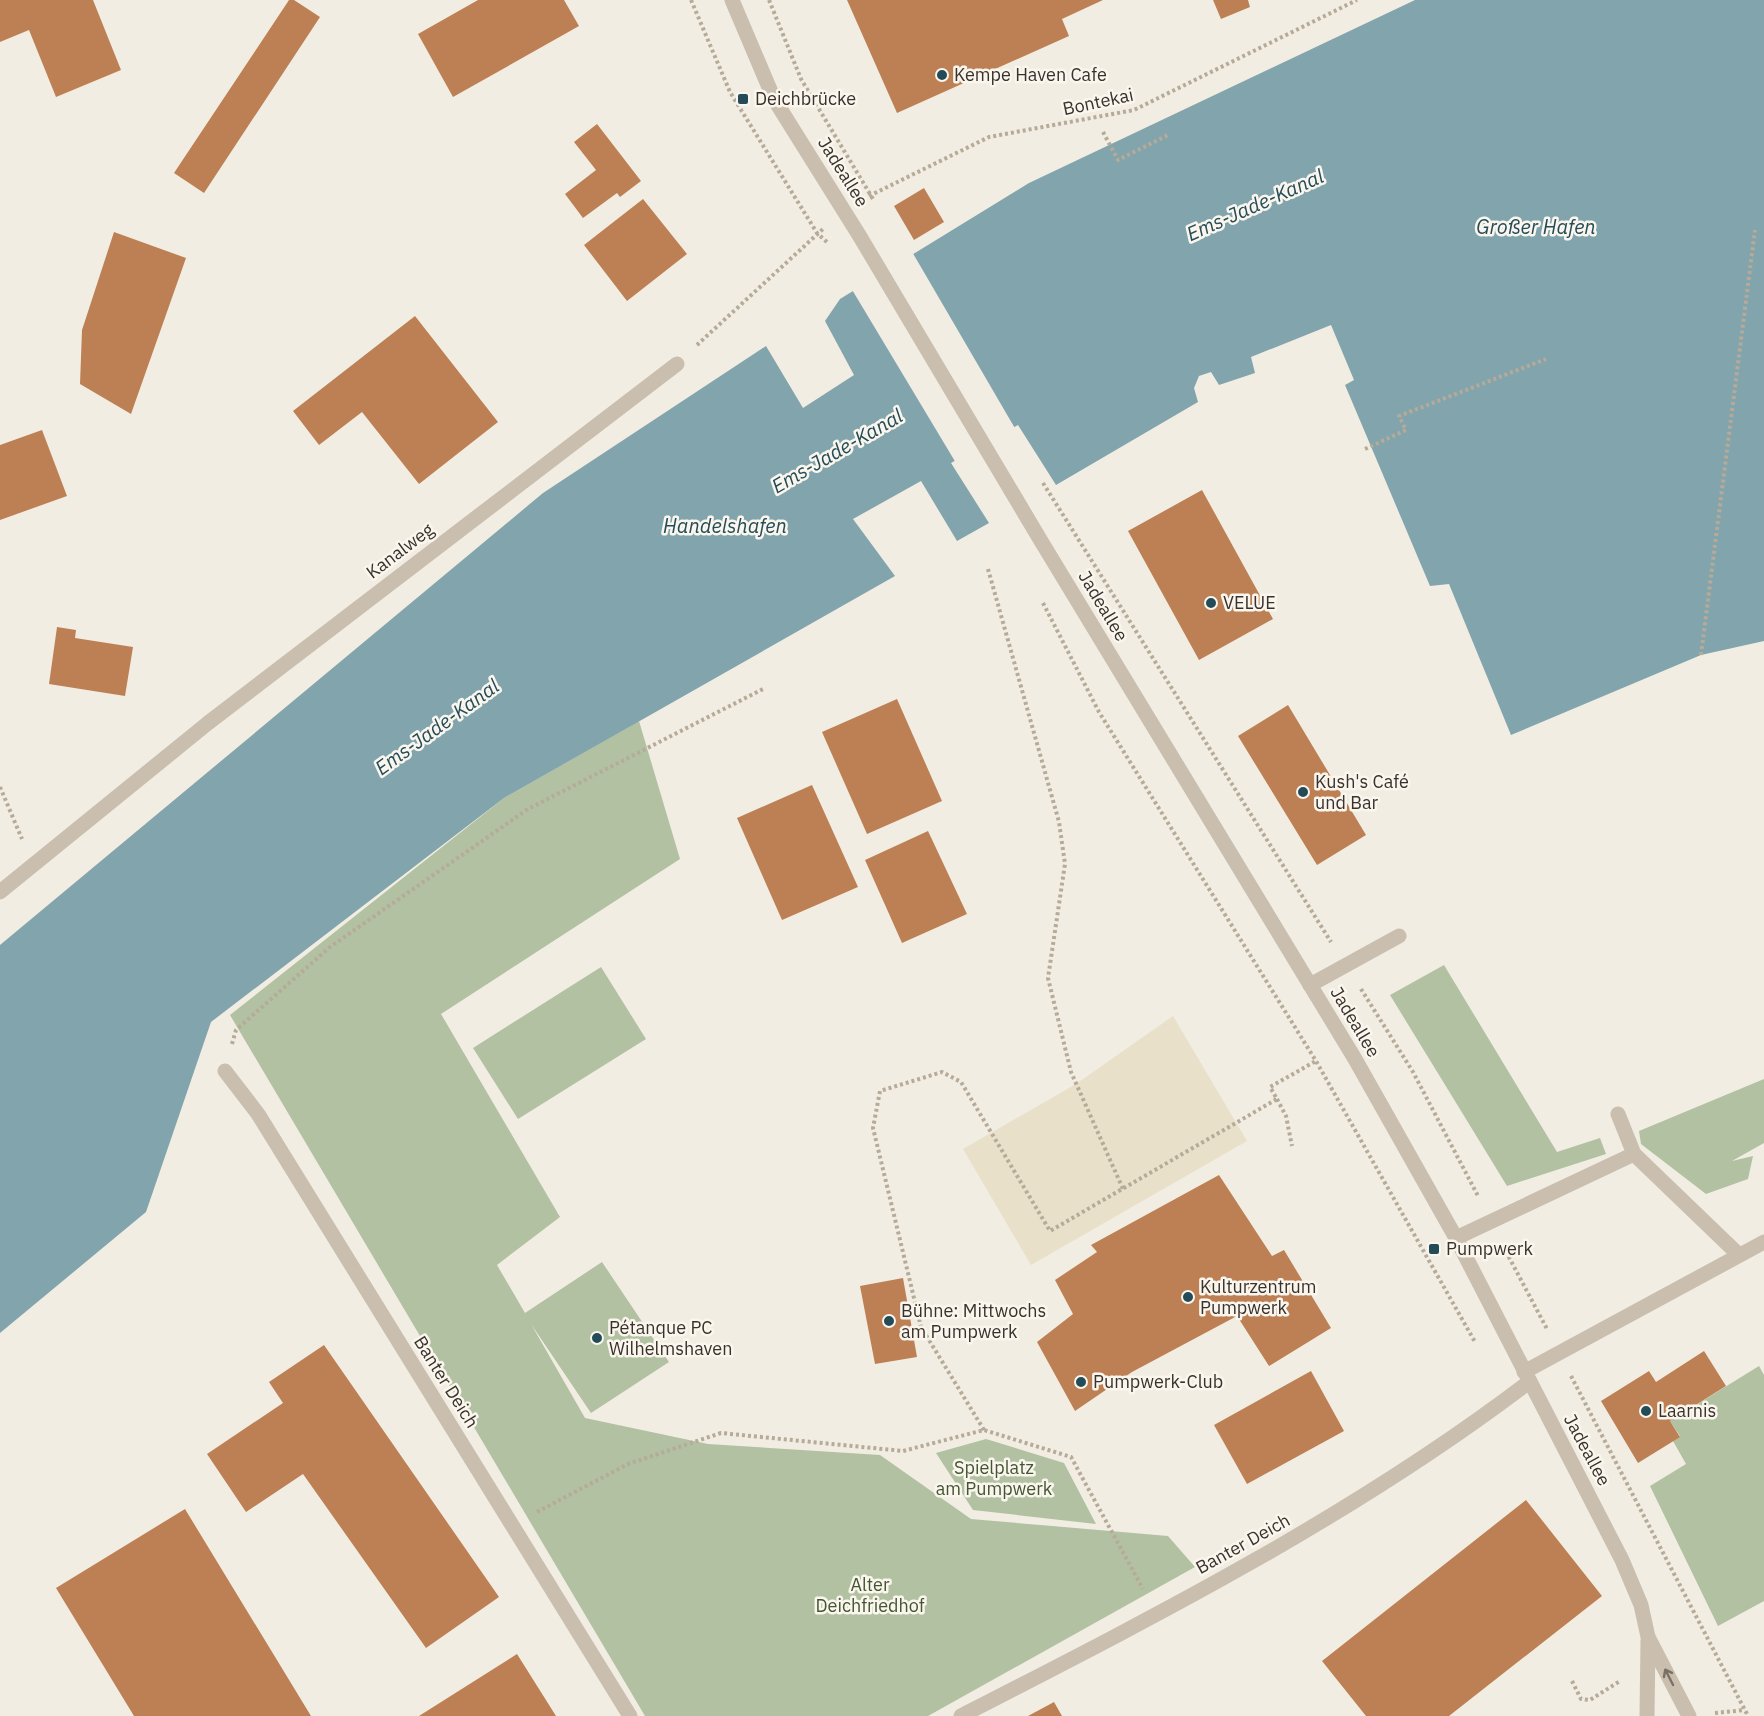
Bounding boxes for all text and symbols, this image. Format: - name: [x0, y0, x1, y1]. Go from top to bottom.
- place label: Kempe Haven Cafe: [954, 63, 1107, 86]
- marker: Kempe Haven Cafe: [935, 68, 949, 82]
- street label: Bontekai: [1060, 83, 1135, 120]
- place label: Deichbrücke: [755, 87, 856, 110]
- marker: Deichbrücke: [736, 92, 750, 106]
- street label: Jadeallee: [813, 132, 874, 211]
- water label: Ems-Jade-Kanal: [1182, 162, 1328, 247]
- water label: Großer Hafen: [1476, 213, 1596, 240]
- water label: Ems-Jade-Kanal: [766, 402, 908, 499]
- water label: Handelshafen: [663, 512, 787, 539]
- street label: Kanalweg: [361, 517, 438, 583]
- street label: Jadeallee: [1073, 566, 1133, 645]
- place label: VELUE: [1223, 591, 1276, 614]
- marker: VELUE: [1204, 596, 1218, 610]
- water label: Ems-Jade-Kanal: [369, 672, 505, 781]
- place label: Kush's Café und Bar: [1315, 770, 1409, 814]
- marker: Kush's Café und Bar: [1296, 785, 1310, 799]
- street label: Jadeallee: [1325, 982, 1385, 1061]
- place label: Pumpwerk: [1446, 1237, 1533, 1260]
- marker: Pumpwerk: [1427, 1242, 1441, 1256]
- place label: Kulturzentrum Pumpwerk: [1200, 1275, 1317, 1319]
- marker: Kulturzentrum Pumpwerk: [1181, 1290, 1195, 1304]
- place label: Bühne: Mittwochs am Pumpwerk: [901, 1299, 1046, 1343]
- marker: Bühne: Mittwochs am Pumpwerk: [882, 1314, 896, 1328]
- place label: Pétanque PC Wilhelmshaven: [609, 1316, 732, 1360]
- street label: Banter Deich: [409, 1331, 484, 1432]
- marker: Pétanque PC Wilhelmshaven: [590, 1331, 604, 1345]
- place label: Pumpwerk-Club: [1093, 1370, 1223, 1393]
- marker: Pumpwerk-Club: [1074, 1375, 1088, 1389]
- place label: Laarnis: [1658, 1399, 1716, 1422]
- marker: Laarnis: [1639, 1404, 1653, 1418]
- street label: Jadeallee: [1559, 1410, 1616, 1490]
- park label: Spielplatz am Pumpwerk: [936, 1456, 1053, 1500]
- street label: Banter Deich: [1192, 1508, 1294, 1579]
- park label: Alter Deichfriedhof: [815, 1573, 925, 1617]
- one-way arrow: [1662, 1668, 1674, 1686]

